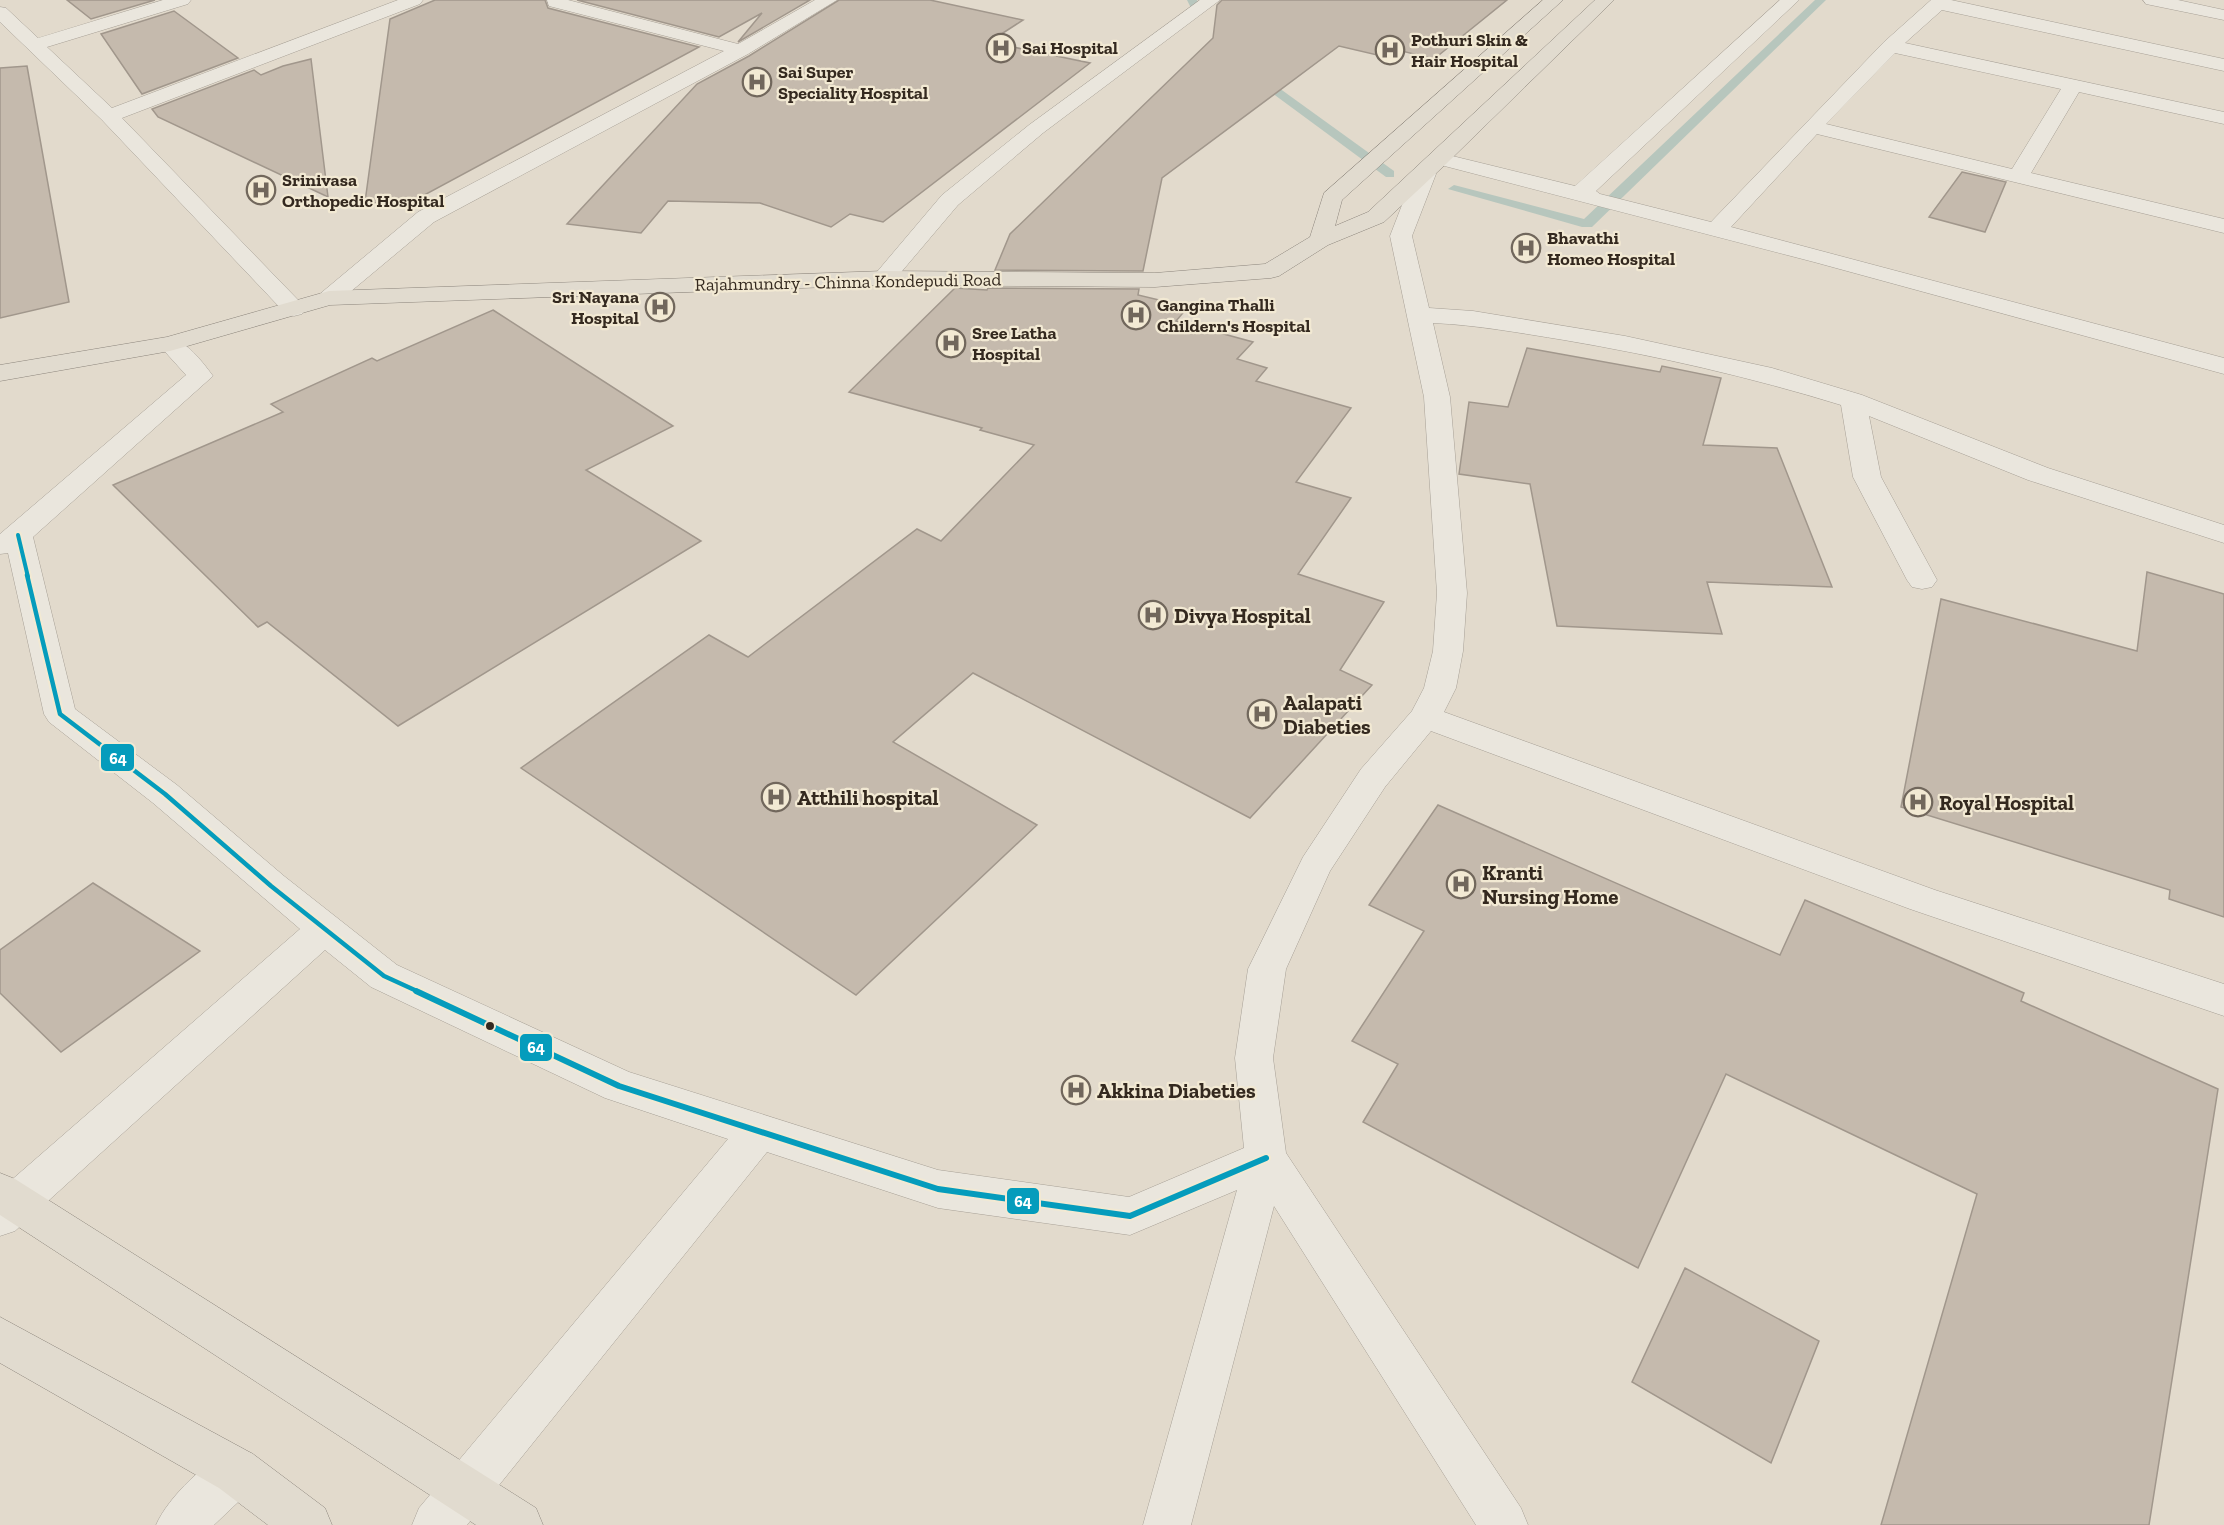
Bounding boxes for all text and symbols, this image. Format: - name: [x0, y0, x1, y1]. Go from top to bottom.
- place label: Pothuri Skin & Hair Hospital: [1411, 29, 1528, 72]
- hospital icon: Sai Hospital: [985, 32, 1017, 64]
- hospital icon: Pothuri Skin & Hair Hospital: [1374, 34, 1406, 66]
- place label: Sai Hospital: [1022, 37, 1118, 59]
- place label: Sai Super Speciality Hospital: [778, 61, 928, 104]
- hospital icon: Sai Super Speciality Hospital: [741, 66, 773, 98]
- place label: Srinivasa Orthopedic Hospital: [282, 169, 444, 212]
- hospital icon: Srinivasa Orthopedic Hospital: [245, 174, 277, 206]
- place label: Bhavathi Homeo Hospital: [1547, 227, 1675, 270]
- hospital icon: Bhavathi Homeo Hospital: [1510, 232, 1542, 264]
- street label: Rajahmundry - Chinna Kondepudi Road: [695, 268, 1002, 296]
- place label: Sri Nayana Hospital: [552, 286, 639, 329]
- hospital icon: Sri Nayana Hospital: [644, 291, 676, 323]
- place label: Gangina Thalli Childern's Hospital: [1157, 294, 1310, 337]
- hospital icon: Gangina Thalli Childern's Hospital: [1120, 299, 1152, 331]
- place label: Sree Latha Hospital: [972, 322, 1057, 365]
- hospital icon: Sree Latha Hospital: [935, 327, 967, 359]
- hospital icon: Divya Hospital: [1137, 599, 1169, 631]
- place label: Divya Hospital: [1174, 603, 1311, 628]
- place label: Aalapati Diabeties: [1283, 690, 1371, 739]
- hospital icon: Aalapati Diabeties: [1246, 698, 1278, 730]
- line badge: 64: [100, 743, 135, 772]
- text: 64: [109, 749, 127, 768]
- hospital icon: Atthili hospital: [760, 781, 792, 813]
- place label: Atthili hospital: [797, 785, 939, 810]
- hospital icon: Royal Hospital: [1902, 786, 1934, 818]
- place label: Royal Hospital: [1939, 790, 2074, 815]
- place label: Kranti Nursing Home: [1482, 860, 1618, 909]
- hospital icon: Kranti Nursing Home: [1445, 868, 1477, 900]
- unlabelled marker: [484, 1020, 496, 1032]
- line badge: 64: [519, 1033, 553, 1062]
- text: 64: [527, 1038, 545, 1057]
- hospital icon: Akkina Diabeties: [1060, 1074, 1092, 1106]
- place label: Akkina Diabeties: [1097, 1078, 1256, 1103]
- line badge: 64: [1006, 1187, 1040, 1215]
- text: 64: [1014, 1192, 1032, 1211]

